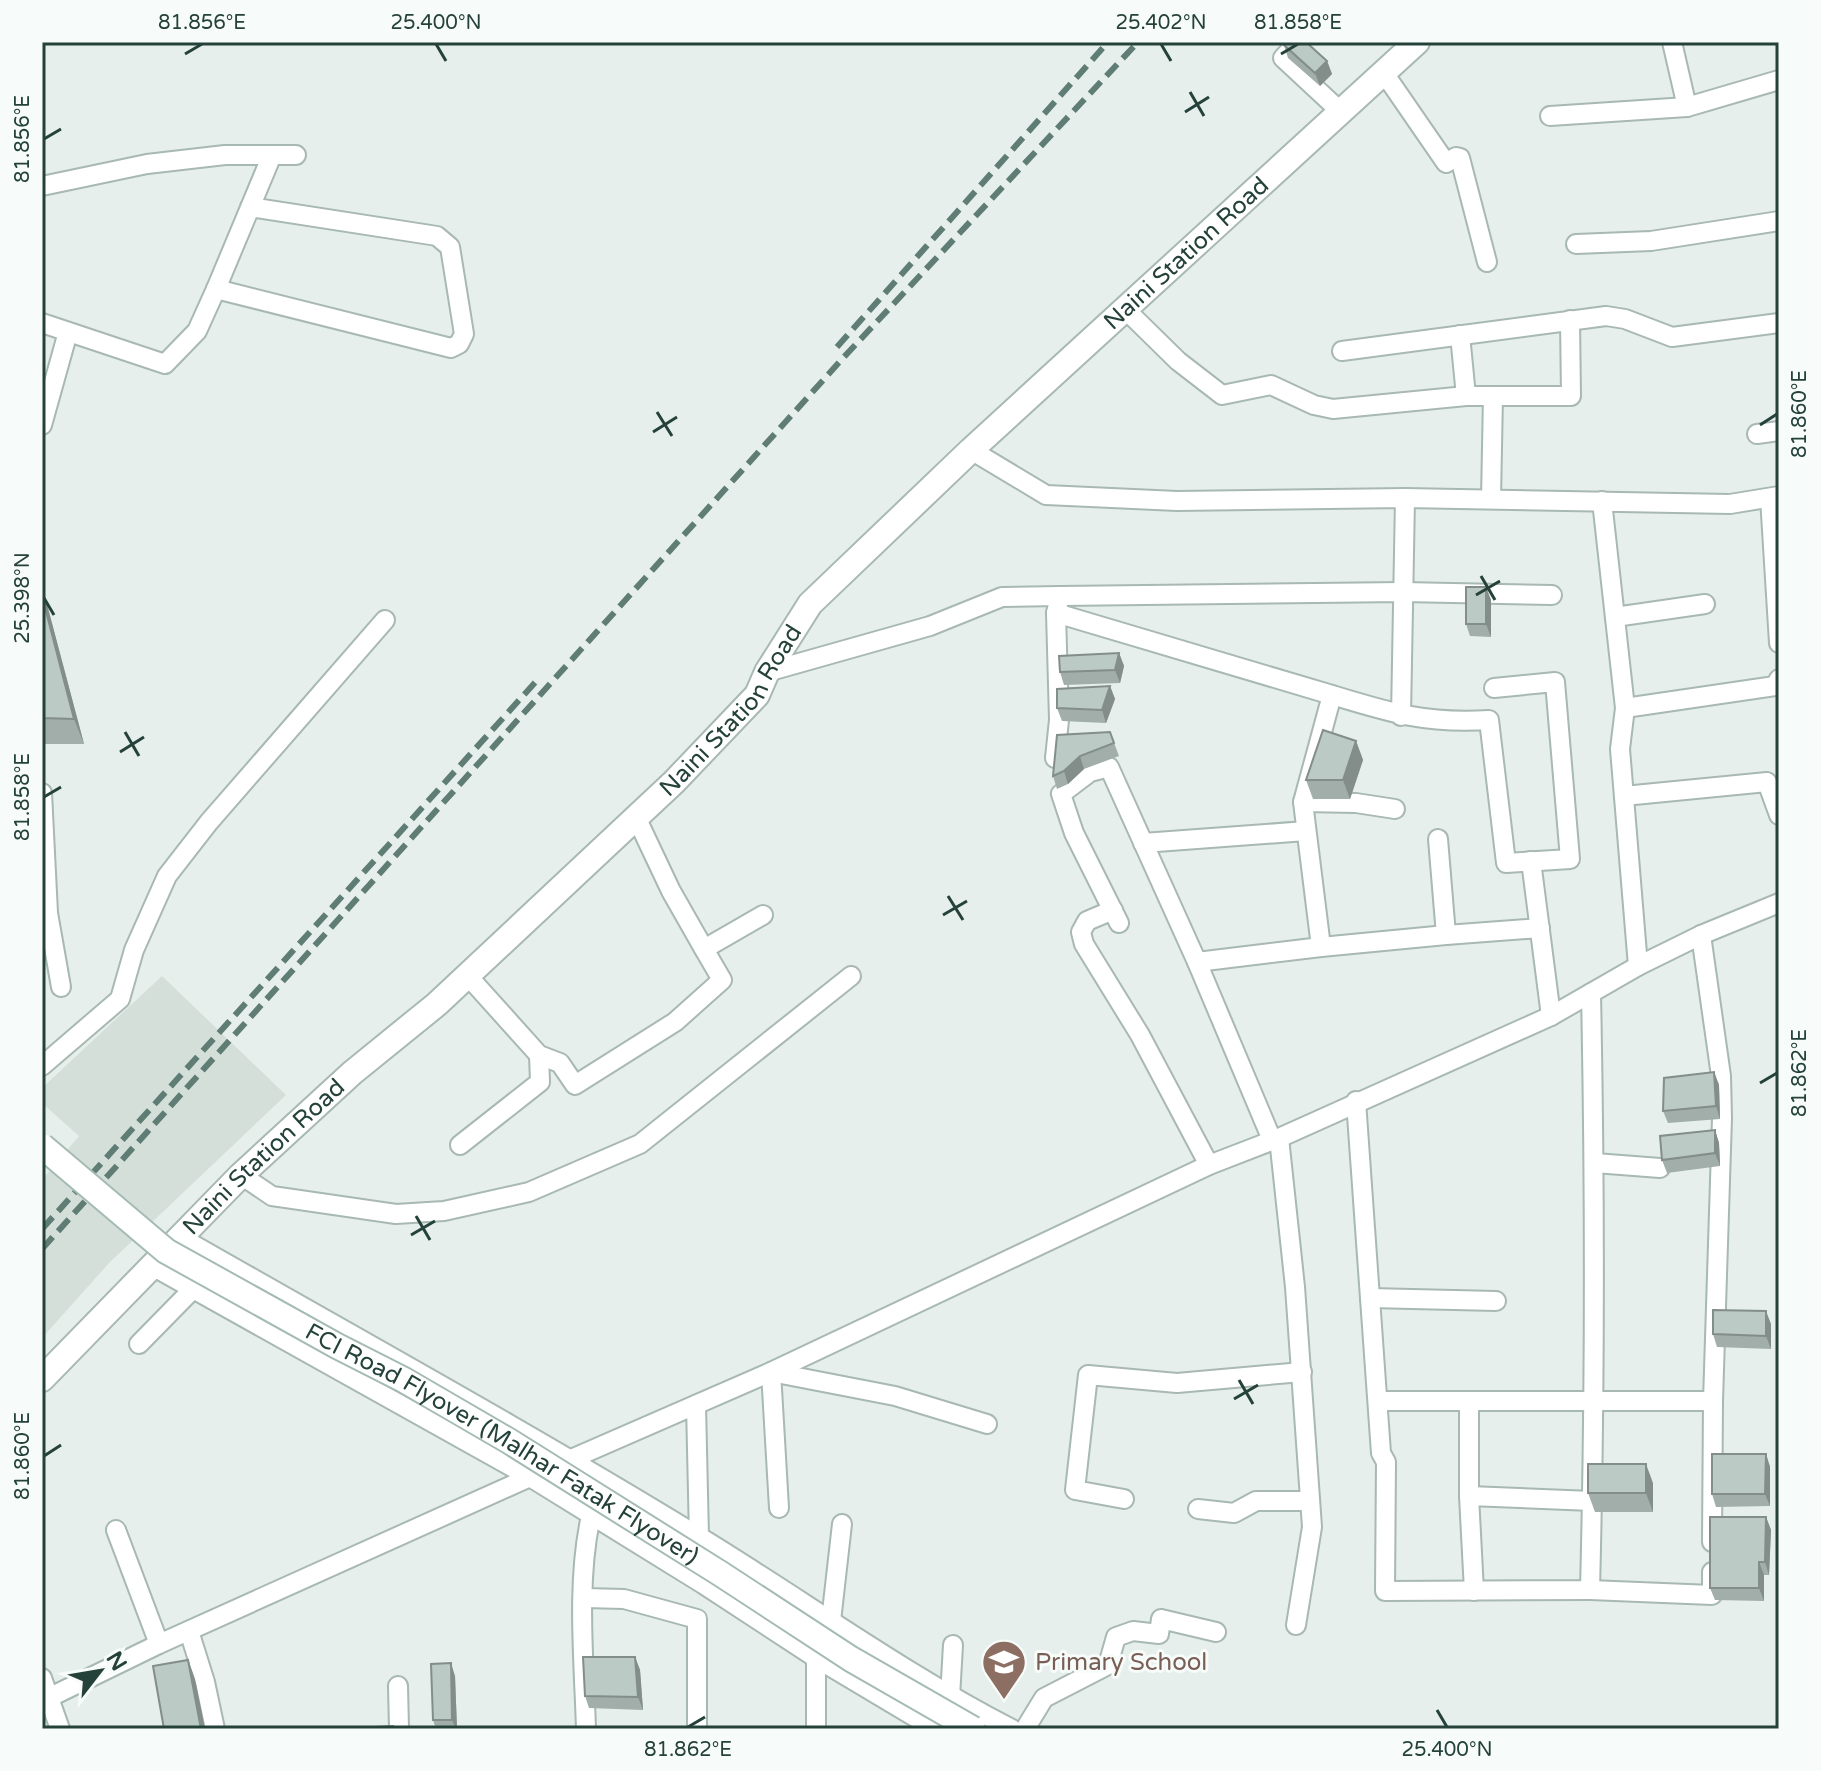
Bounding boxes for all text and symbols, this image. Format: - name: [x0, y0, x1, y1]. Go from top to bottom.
- text: 81.856°E: [158, 11, 246, 35]
- text: 25.400°N: [390, 11, 482, 35]
- text: 25.402°N: [1115, 11, 1207, 35]
- text: 81.858°E: [1254, 11, 1342, 35]
- text: 81.856°E: [11, 95, 35, 183]
- street label: Naini Station Road: [1098, 171, 1275, 336]
- text: 81.860°E: [1788, 370, 1812, 458]
- text: 25.398°N: [11, 552, 35, 644]
- street label: Naini Station Road: [653, 619, 808, 803]
- text: 81.858°E: [11, 753, 35, 841]
- text: 81.862°E: [1788, 1029, 1812, 1117]
- street label: Naini Station Road: [176, 1073, 351, 1241]
- street label: FCI Road Flyover (Malhar Fatak Flyover): [300, 1317, 704, 1571]
- text: 81.860°E: [11, 1412, 35, 1500]
- north arrow: [60, 1631, 140, 1711]
- school or university icon: Primary School: [980, 1638, 1028, 1701]
- text: N: [101, 1647, 132, 1675]
- place label: Primary School: [1035, 1648, 1207, 1677]
- text: 81.862°E: [644, 1738, 732, 1762]
- text: 25.400°N: [1401, 1738, 1493, 1762]

